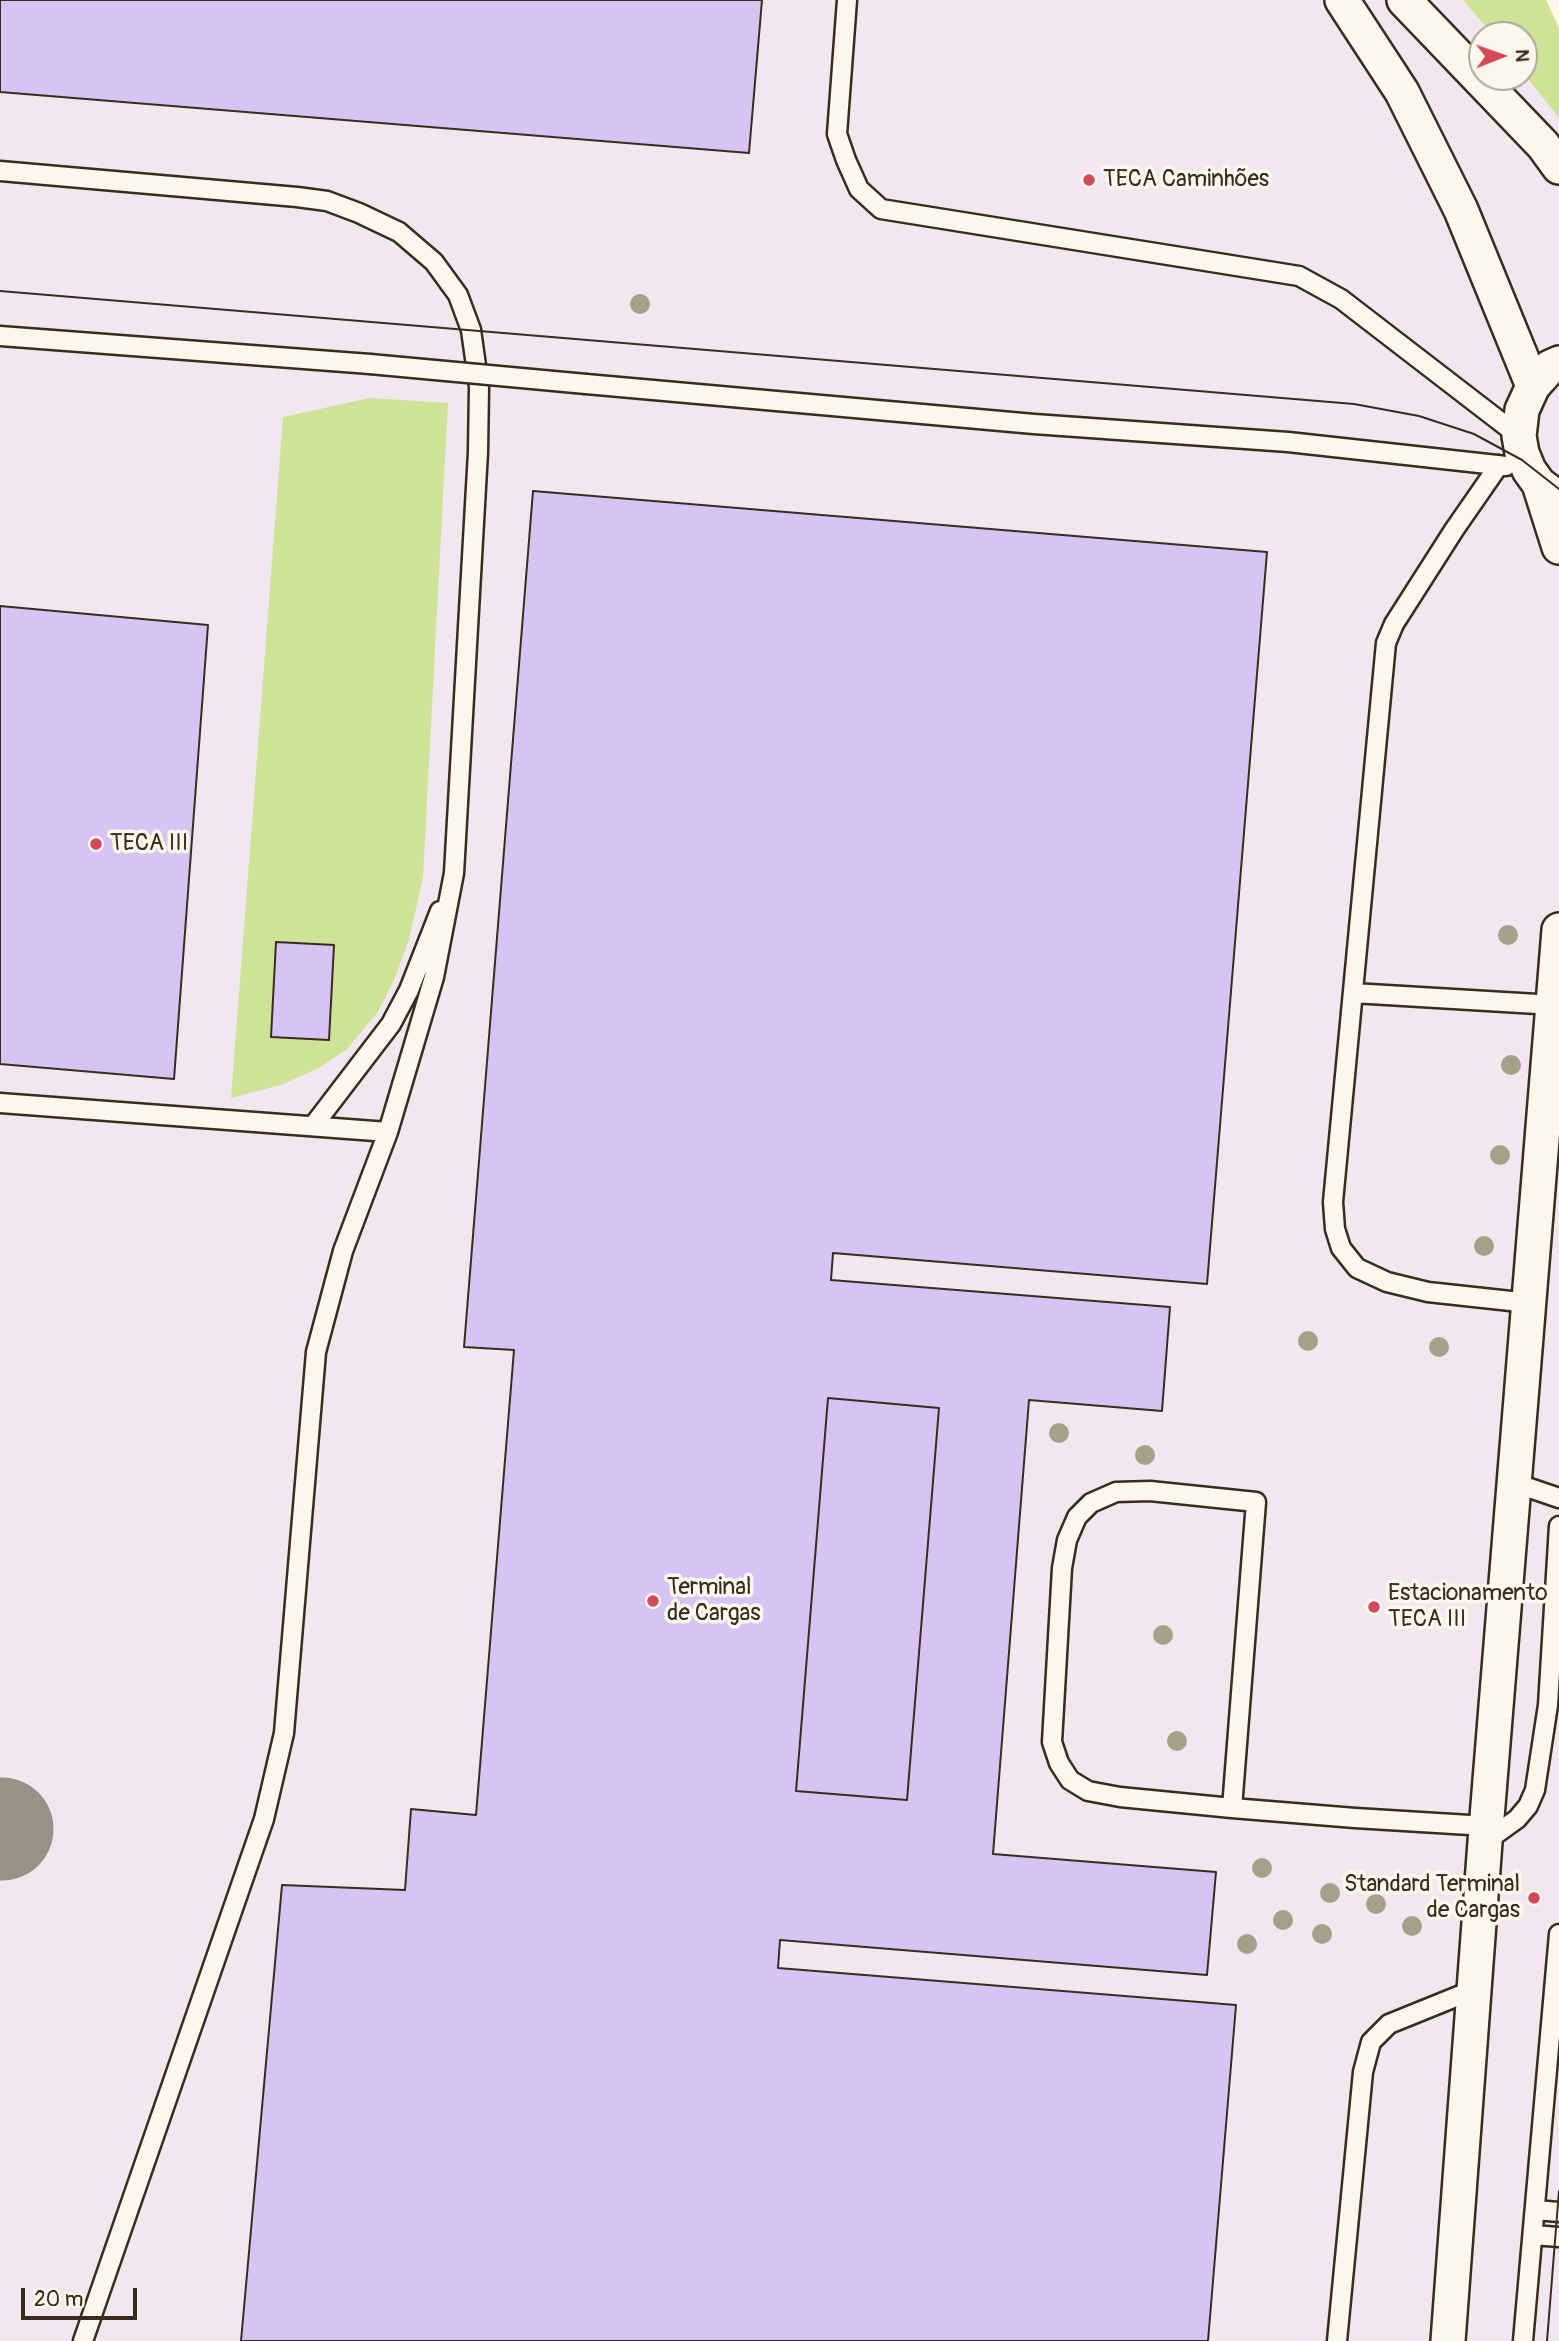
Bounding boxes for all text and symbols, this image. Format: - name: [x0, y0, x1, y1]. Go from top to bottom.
- north arrow: [1468, 21, 1538, 91]
- text: N: [1510, 49, 1534, 62]
- place label: TECA Caminhões: [1103, 166, 1269, 194]
- marker: TECA Caminhões: [1081, 172, 1097, 188]
- place label: TECA III: [110, 830, 188, 858]
- marker: TECA III: [88, 836, 104, 852]
- place label: Terminal de Cargas: [667, 1574, 760, 1628]
- place label: Estacionamento TECA III: [1388, 1580, 1548, 1634]
- marker: Terminal de Cargas: [645, 1593, 661, 1609]
- marker: Estacionamento TECA III: [1366, 1599, 1382, 1615]
- place label: Standard Terminal de Cargas: [1344, 1871, 1520, 1925]
- marker: Standard Terminal de Cargas: [1526, 1890, 1542, 1906]
- scale bar: [24, 2274, 140, 2318]
- text: 20 m: [34, 2286, 83, 2313]

